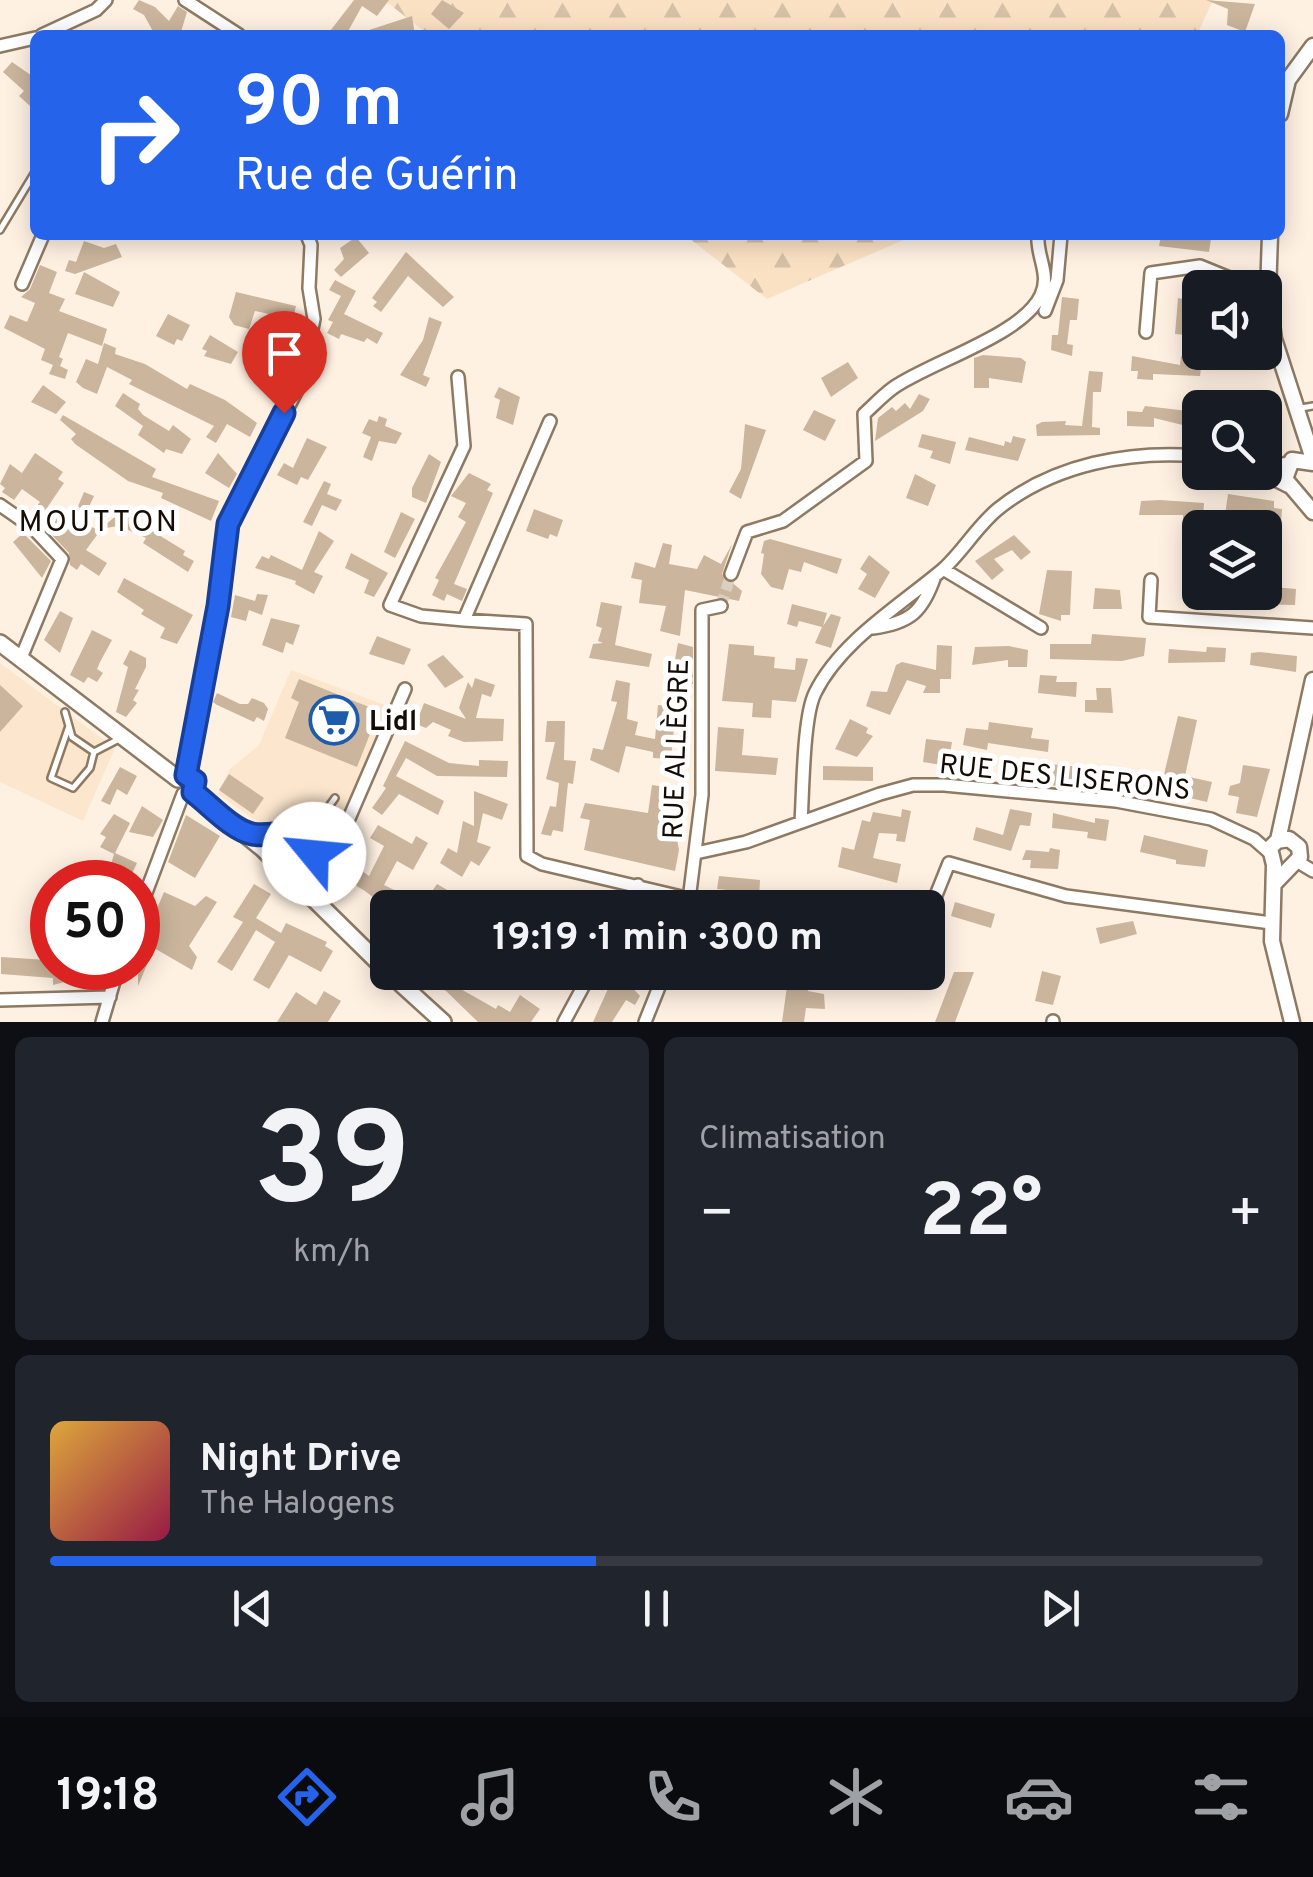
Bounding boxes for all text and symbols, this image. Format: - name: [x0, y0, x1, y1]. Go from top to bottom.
- text: 90 m: [235, 62, 403, 151]
- icon: right: [70, 70, 200, 200]
- text: Rue de Guérin: [235, 149, 519, 206]
- map controls: [1182, 270, 1282, 610]
- button: sound: [1182, 270, 1282, 370]
- pin: [242, 311, 327, 414]
- icon: arrive: [257, 326, 312, 381]
- button: search: [1182, 390, 1282, 490]
- district label: MOUTTON: [19, 505, 179, 542]
- button: layers: [1182, 510, 1282, 610]
- street label: RUE ALLÈGRE: [655, 658, 699, 840]
- supermarket icon: Lidl: [308, 694, 360, 746]
- place label: Lidl: [369, 705, 417, 741]
- street label: RUE DES LISERONS: [937, 748, 1192, 810]
- position arrow: [262, 802, 366, 906]
- speed limit sign: 50: [30, 860, 160, 990]
- text: 19:19 · 1 min · 300 m: [492, 915, 823, 964]
- text: 39: [253, 1085, 411, 1250]
- text: Climatisation: [699, 1120, 886, 1160]
- text: 22°: [920, 1168, 1042, 1263]
- text: −: [699, 1181, 734, 1251]
- text: +: [1228, 1181, 1263, 1251]
- text: km/h: [293, 1233, 371, 1273]
- text: Night Drive: [200, 1436, 402, 1485]
- text: The Halogens: [200, 1485, 395, 1525]
- icon: previous: [225, 1581, 280, 1636]
- icon: pause: [629, 1581, 684, 1636]
- icon: next: [1033, 1581, 1088, 1636]
- icon: directions: [272, 1762, 342, 1832]
- icon: music: [455, 1762, 525, 1832]
- icon: phone: [638, 1762, 708, 1832]
- icon: climate: [821, 1762, 891, 1832]
- icon: car: [1004, 1762, 1074, 1832]
- icon: filters: [1186, 1762, 1256, 1832]
- text: 19:18: [56, 1769, 159, 1826]

